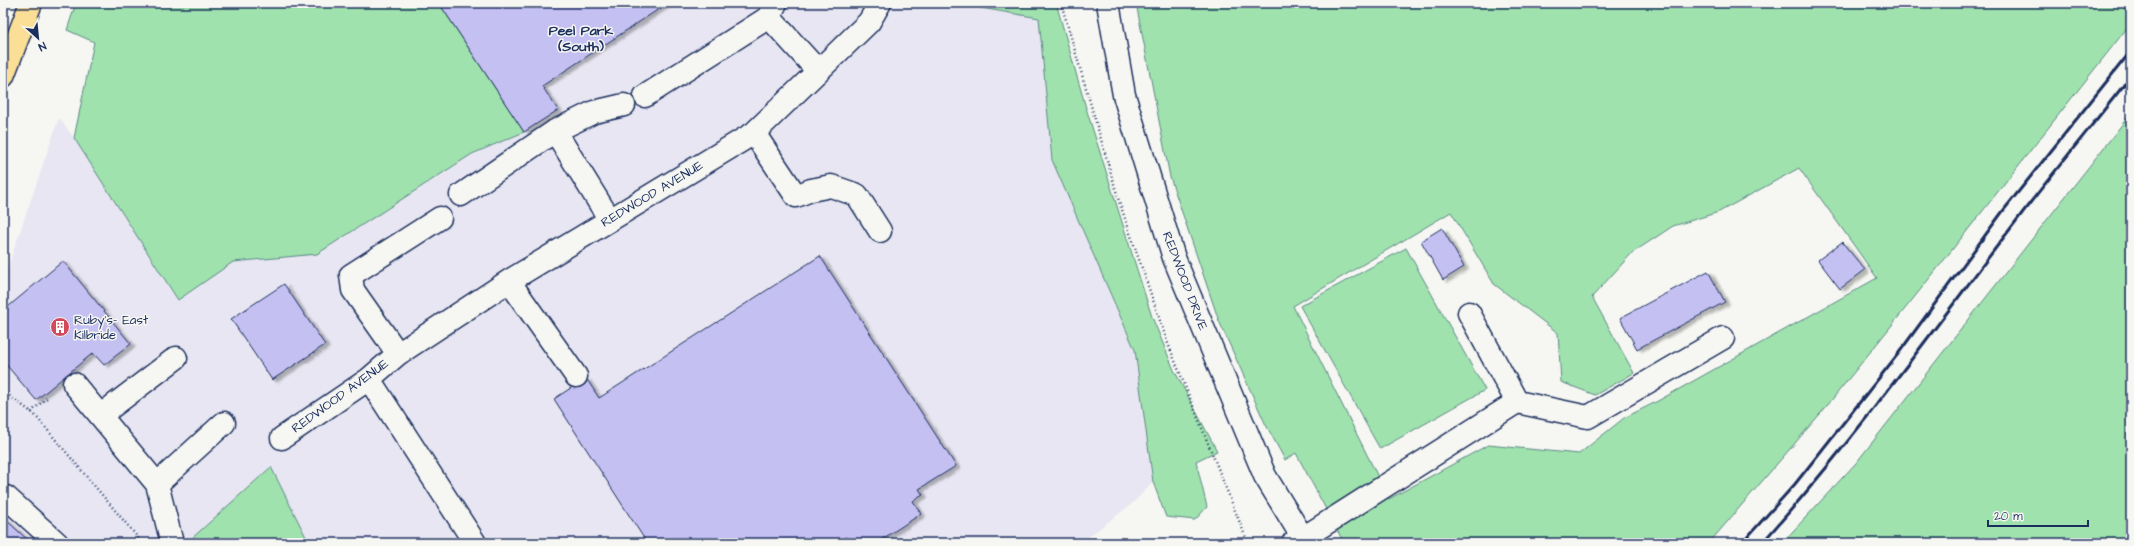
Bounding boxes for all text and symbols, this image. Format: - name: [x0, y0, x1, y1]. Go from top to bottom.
- north arrow: [18, 18, 58, 58]
- district label: Peel Park (South): [549, 21, 614, 57]
- text: N: [36, 38, 49, 55]
- street label: REDWOOD AVENUE: [598, 156, 707, 232]
- street label: REDWOOD DRIVE: [1158, 229, 1212, 333]
- place label: Ruby's- East Kilbride: [74, 311, 149, 344]
- building icon: Ruby's- East Kilbride: [49, 316, 71, 338]
- street label: REDWOOD AVENUE: [288, 354, 392, 437]
- scale bar: [1988, 502, 2088, 528]
- text: 20 m: [1994, 508, 2023, 525]

